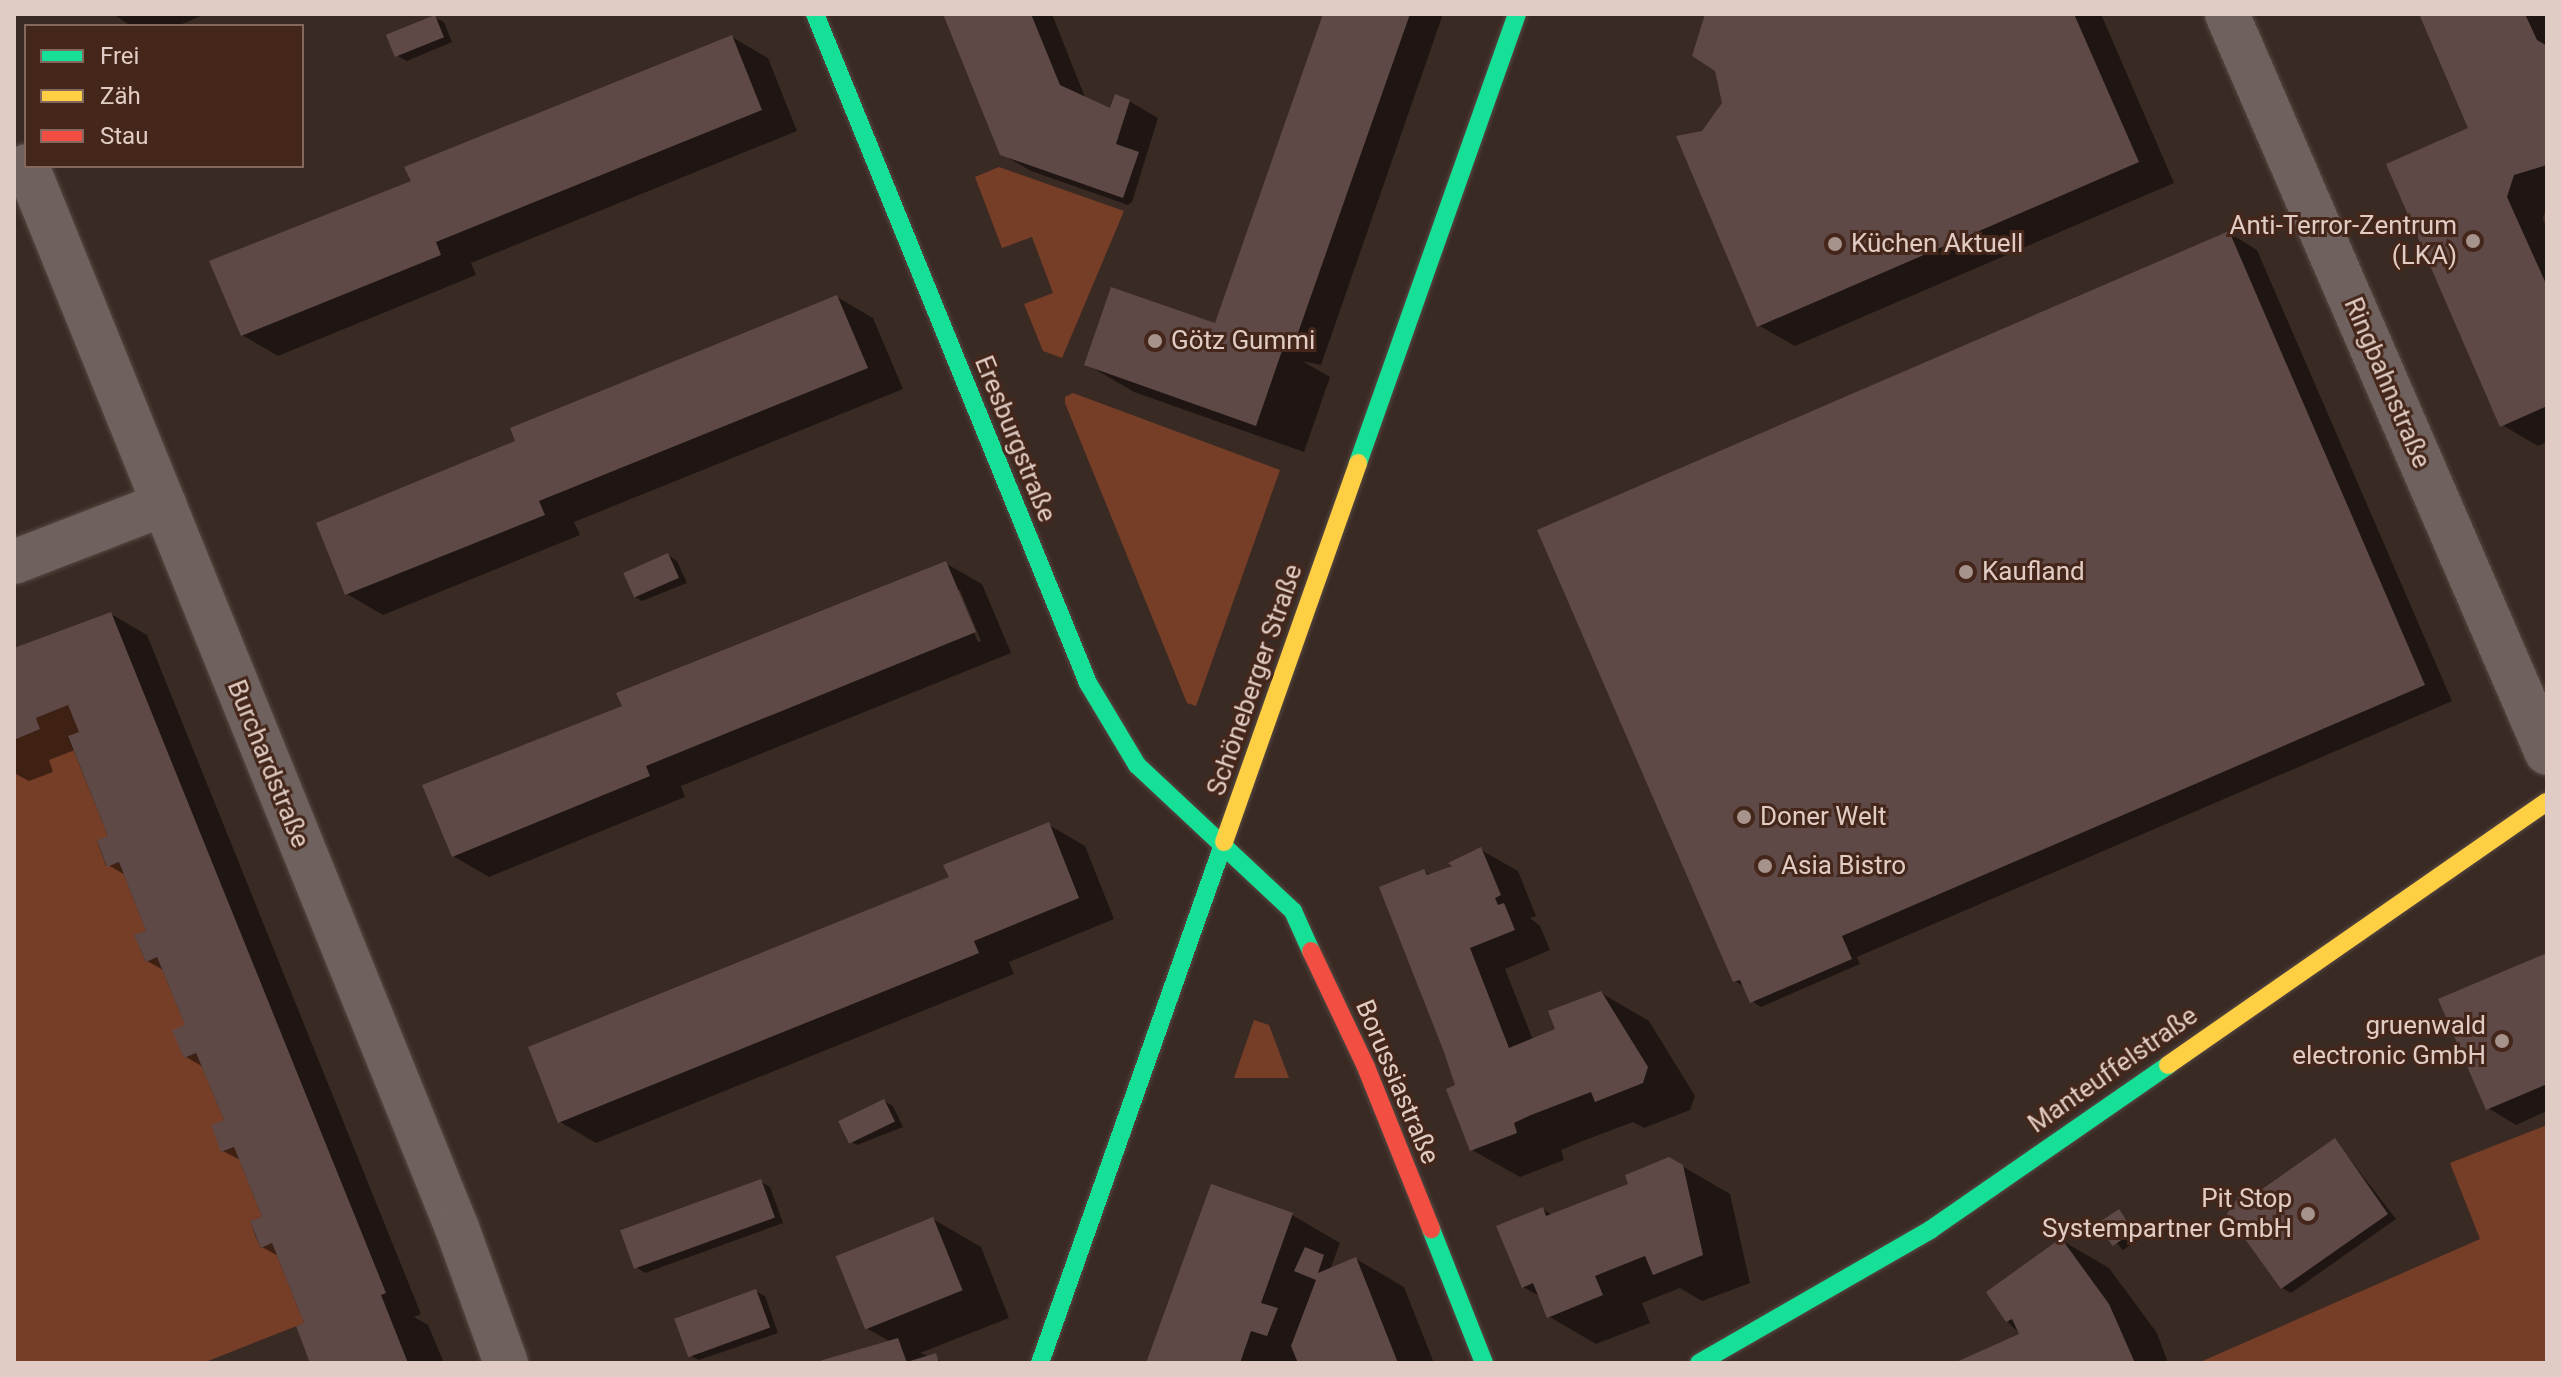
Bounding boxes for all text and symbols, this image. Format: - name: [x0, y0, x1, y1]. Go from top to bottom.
- legend: [24, 24, 304, 168]
- text: Frei: [100, 42, 139, 70]
- text: Zäh: [100, 82, 141, 110]
- text: Stau: [100, 122, 148, 150]
- place label: Anti-Terror-Zentrum (LKA): [2230, 210, 2457, 272]
- place label: Küchen Aktuell: [1851, 228, 2023, 260]
- marker: Anti-Terror-Zentrum (LKA): [2464, 232, 2482, 250]
- marker: Küchen Aktuell: [1826, 235, 1844, 253]
- street label: Ringbahnstraße: [2337, 293, 2437, 473]
- place label: Götz Gummi: [1171, 325, 1315, 357]
- marker: Götz Gummi: [1146, 332, 1164, 350]
- street label: Eresburgstraße: [968, 351, 1062, 527]
- place label: Kaufland: [1982, 556, 2085, 588]
- street label: Schöneberger Straße: [1201, 560, 1309, 800]
- marker: Kaufland: [1957, 563, 1975, 581]
- street label: Burchardstraße: [220, 676, 316, 852]
- place label: Doner Welt: [1760, 801, 1887, 833]
- marker: Doner Welt: [1735, 808, 1753, 826]
- place label: Asia Bistro: [1781, 850, 1906, 882]
- marker: Asia Bistro: [1756, 857, 1774, 875]
- street label: Borussiastraße: [1348, 995, 1446, 1169]
- street label: Manteuffelstraße: [2022, 1000, 2204, 1140]
- place label: gruenwald electronic GmbH: [2292, 1010, 2486, 1072]
- marker: gruenwald electronic GmbH: [2493, 1032, 2511, 1050]
- place label: Pit Stop Systempartner GmbH: [2042, 1183, 2292, 1244]
- marker: Pit Stop Systempartner GmbH: [2299, 1205, 2317, 1223]

